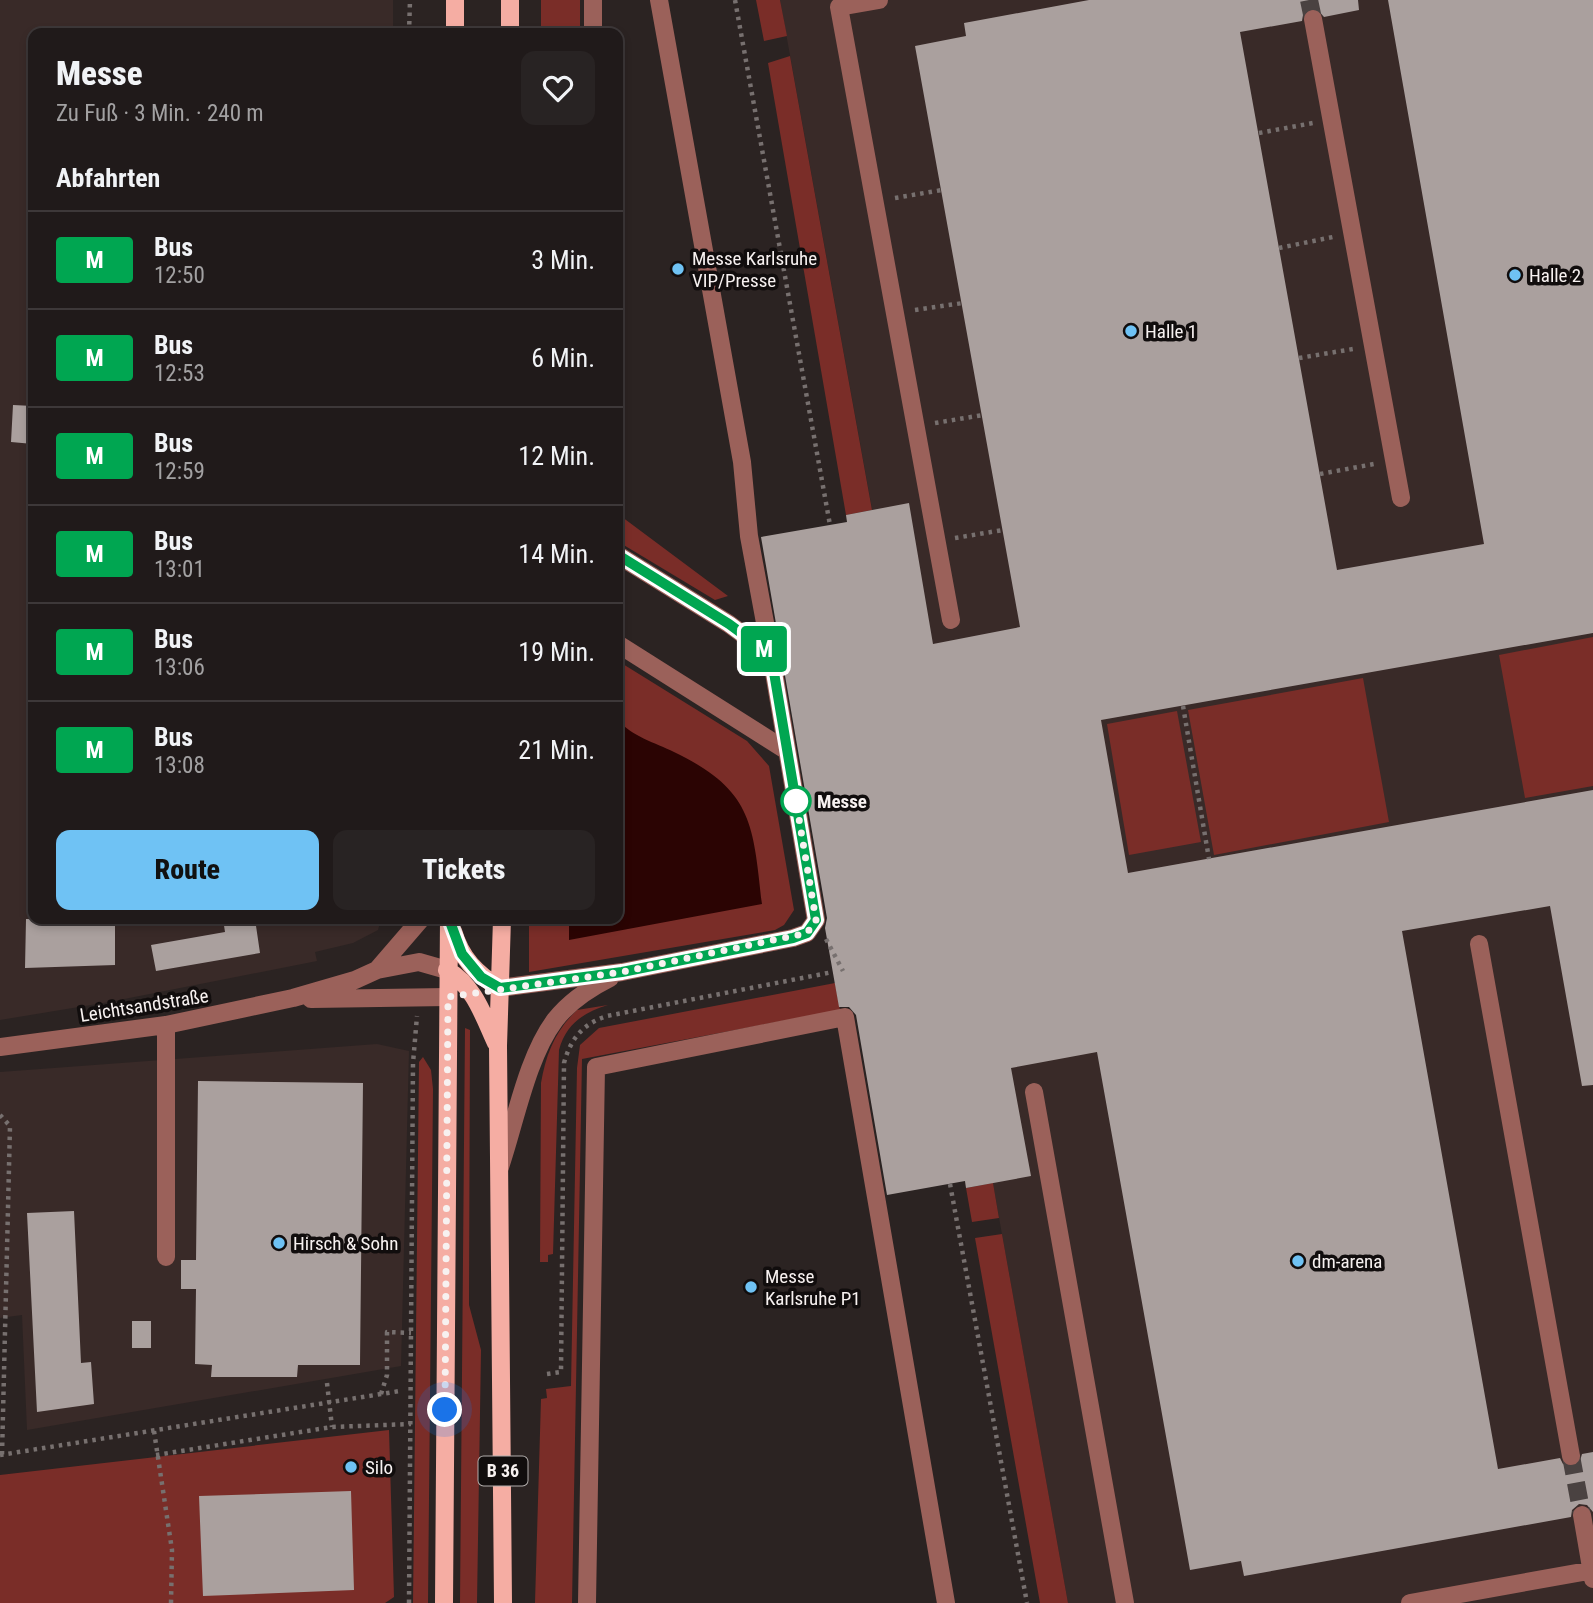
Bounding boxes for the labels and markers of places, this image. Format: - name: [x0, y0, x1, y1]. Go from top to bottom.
- place label: Messe Karlsruhe VIP/Presse: [692, 247, 817, 292]
- marker: Messe Karlsruhe VIP/Presse: [670, 261, 686, 277]
- place label: Halle 2: [1529, 264, 1581, 287]
- marker: Halle 2: [1507, 267, 1523, 283]
- place label: Halle 1: [1145, 320, 1197, 343]
- marker: Halle 1: [1123, 323, 1139, 339]
- marker: Messe: [781, 786, 811, 816]
- place label: Messe: [817, 790, 867, 813]
- place label: Hirsch & Sohn: [293, 1232, 398, 1255]
- marker: Hirsch & Sohn: [271, 1235, 287, 1251]
- place label: dm-arena: [1312, 1250, 1382, 1273]
- marker: dm-arena: [1290, 1253, 1306, 1269]
- place label: Messe Karlsruhe P1: [765, 1265, 861, 1310]
- marker: Messe Karlsruhe P1: [743, 1279, 759, 1295]
- place label: Silo: [365, 1456, 393, 1479]
- marker: Silo: [343, 1459, 359, 1475]

